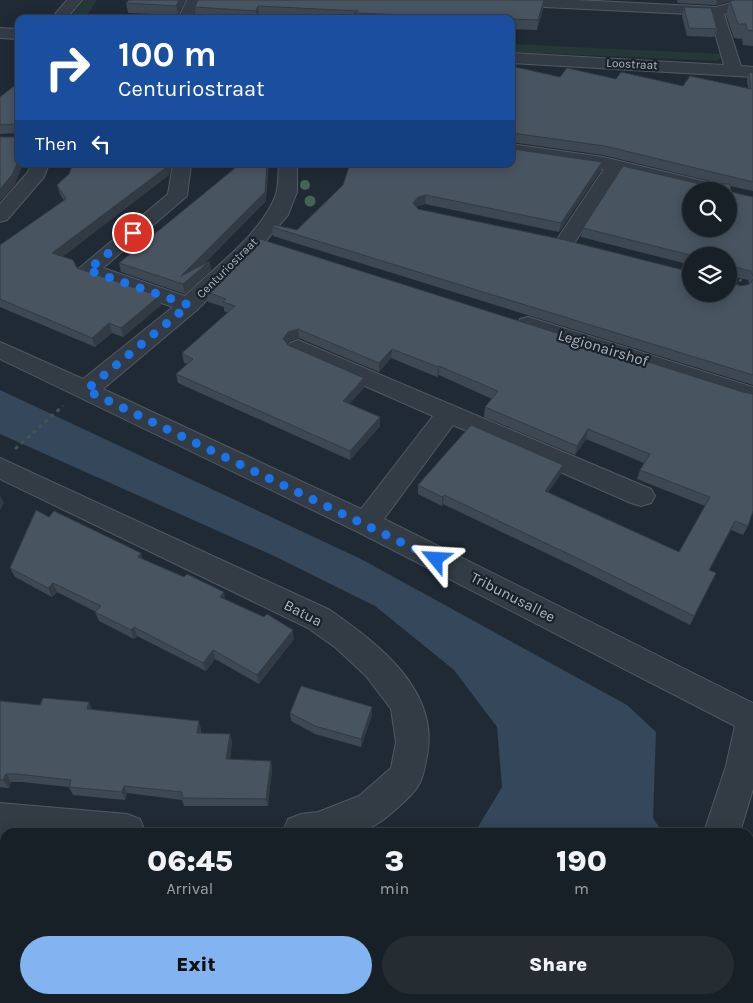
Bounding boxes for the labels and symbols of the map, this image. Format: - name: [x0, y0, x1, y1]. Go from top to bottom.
- street label: Loostraat: [606, 56, 659, 72]
- pin: [112, 212, 154, 254]
- street label: Centuriostraat: [194, 234, 261, 301]
- street label: Legionairshof: [556, 326, 651, 371]
- position arrow: [409, 532, 461, 584]
- street label: Tribunusallee: [468, 568, 558, 626]
- street label: Batua: [281, 596, 325, 630]

